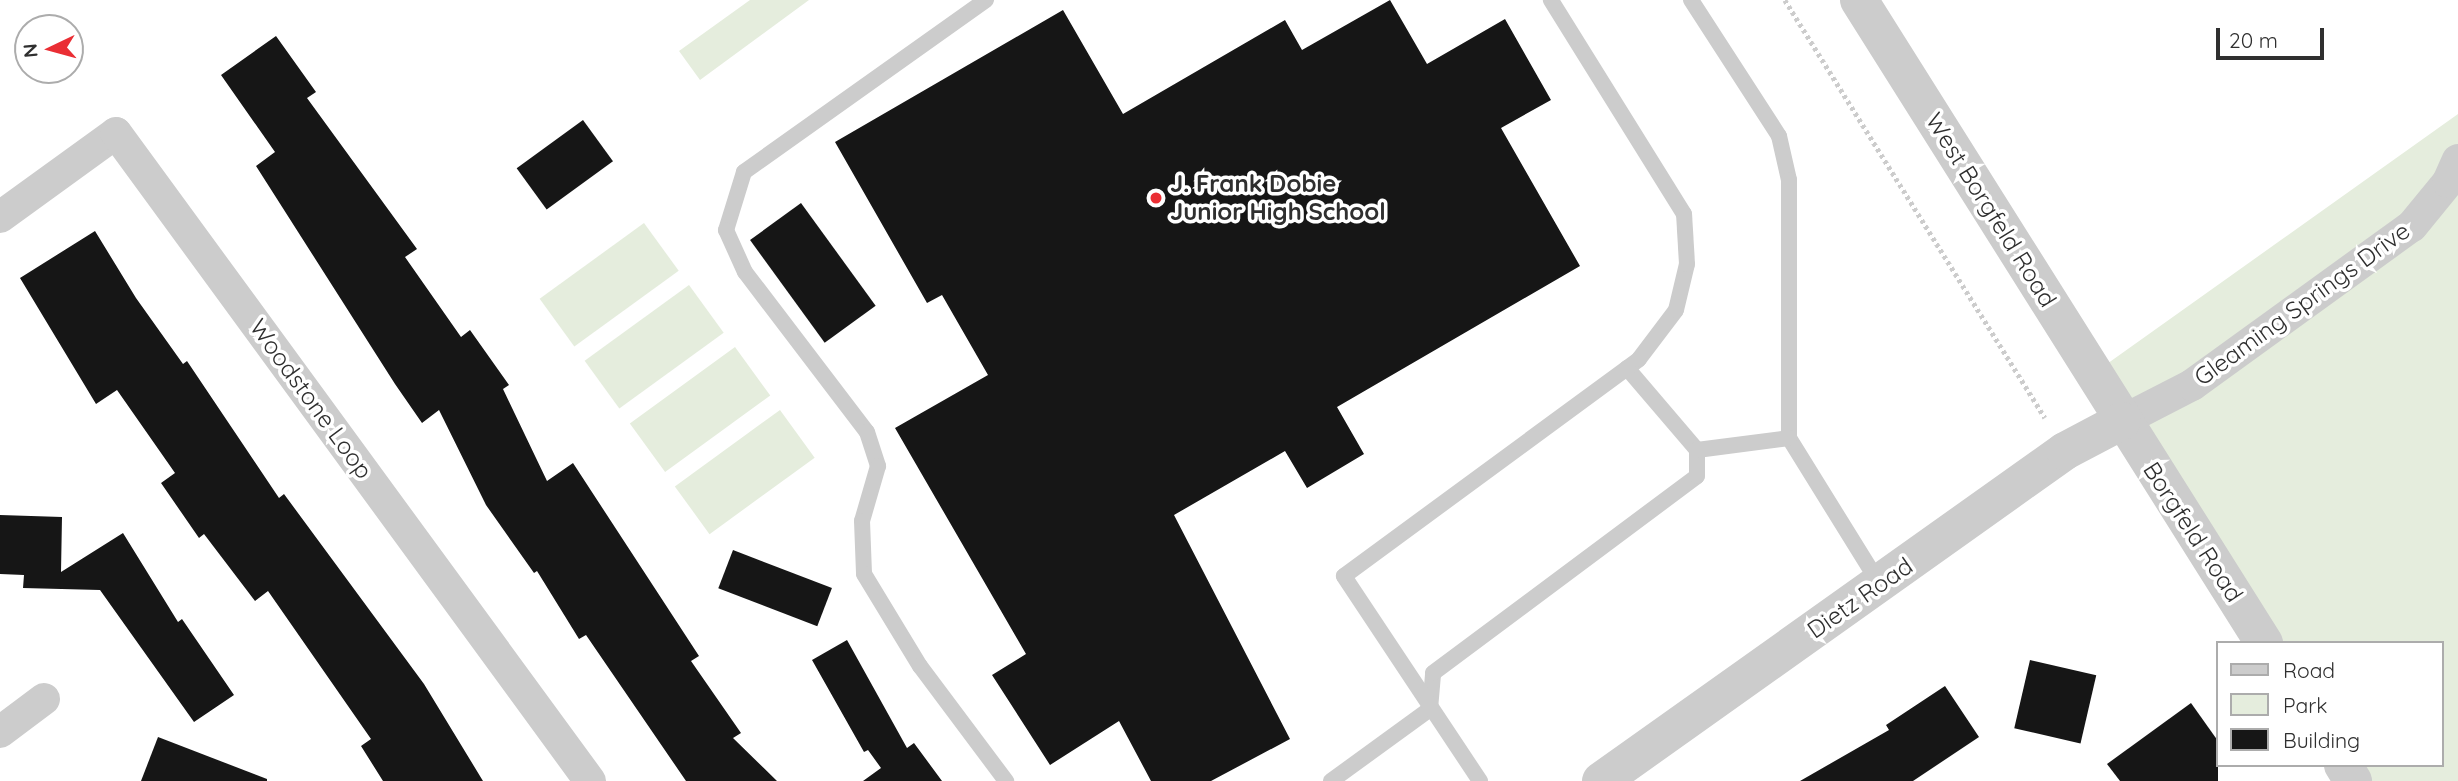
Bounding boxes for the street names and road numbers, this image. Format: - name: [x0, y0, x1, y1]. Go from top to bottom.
- street label: West Borgfeld Road: [1920, 108, 2062, 312]
- street label: Gleaming Springs Drive: [2189, 216, 2415, 392]
- street label: Woodstone Loop: [243, 314, 379, 484]
- street label: Borgfeld Road: [2137, 457, 2249, 607]
- street label: Dietz Road: [1802, 551, 1918, 645]

